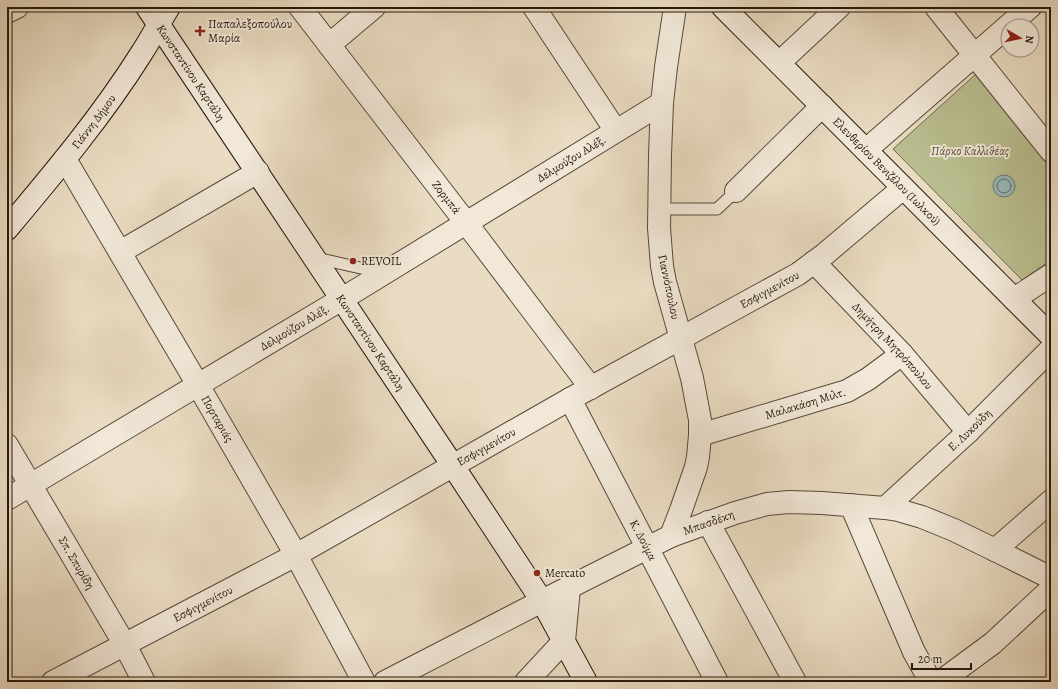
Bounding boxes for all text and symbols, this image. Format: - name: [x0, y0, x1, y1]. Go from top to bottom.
- place label: Παπαλεξοπούλου Μαρία: [208, 16, 292, 46]
- north arrow: [1000, 18, 1040, 58]
- street label: Κωνσταντίνου Καρτάλη: [153, 21, 229, 124]
- marker: Παπαλεξοπούλου Μαρία: [195, 26, 205, 36]
- text: N: [1021, 34, 1037, 45]
- street label: Γιάννη Δήμου: [68, 91, 119, 152]
- street label: Ελευθερίου Βενιζέλου (Ιωλκού): [829, 114, 944, 229]
- street label: Δελμούζου Αλέξ.: [534, 131, 609, 186]
- park label: Πάρκο Καλλιθέας: [931, 143, 1009, 159]
- street label: Ζορμπά: [428, 177, 465, 218]
- place label: REVOIL: [361, 253, 402, 269]
- street label: Γιαννόπουλου: [654, 253, 684, 321]
- marker: REVOIL: [348, 256, 358, 266]
- street label: Εσφιγμενίτου: [737, 267, 802, 312]
- street label: Κωνσταντίνου Καρτάλη: [333, 291, 409, 394]
- street label: Δημήτρη Μητρόπουλου: [849, 299, 937, 393]
- street label: Δελμούζου Αλέξ.: [257, 300, 332, 354]
- street label: Μαλακάση Μιλτ.: [763, 384, 848, 423]
- street label: Πορταριάς: [197, 392, 237, 445]
- street label: Ε. Λυκούδη: [944, 405, 995, 455]
- street label: Εσφιγμενίτου: [454, 424, 518, 470]
- street label: Μπασδέκη: [681, 506, 736, 539]
- street label: Κ. Δούμα: [626, 517, 661, 564]
- street label: Σπ. Σπυρίδη: [55, 534, 99, 592]
- place label: Mercato: [545, 565, 585, 581]
- marker: Mercato: [532, 568, 542, 578]
- street label: Εσφιγμενίτου: [170, 582, 235, 626]
- scale bar: [912, 645, 971, 671]
- text: 20 m: [918, 651, 942, 667]

